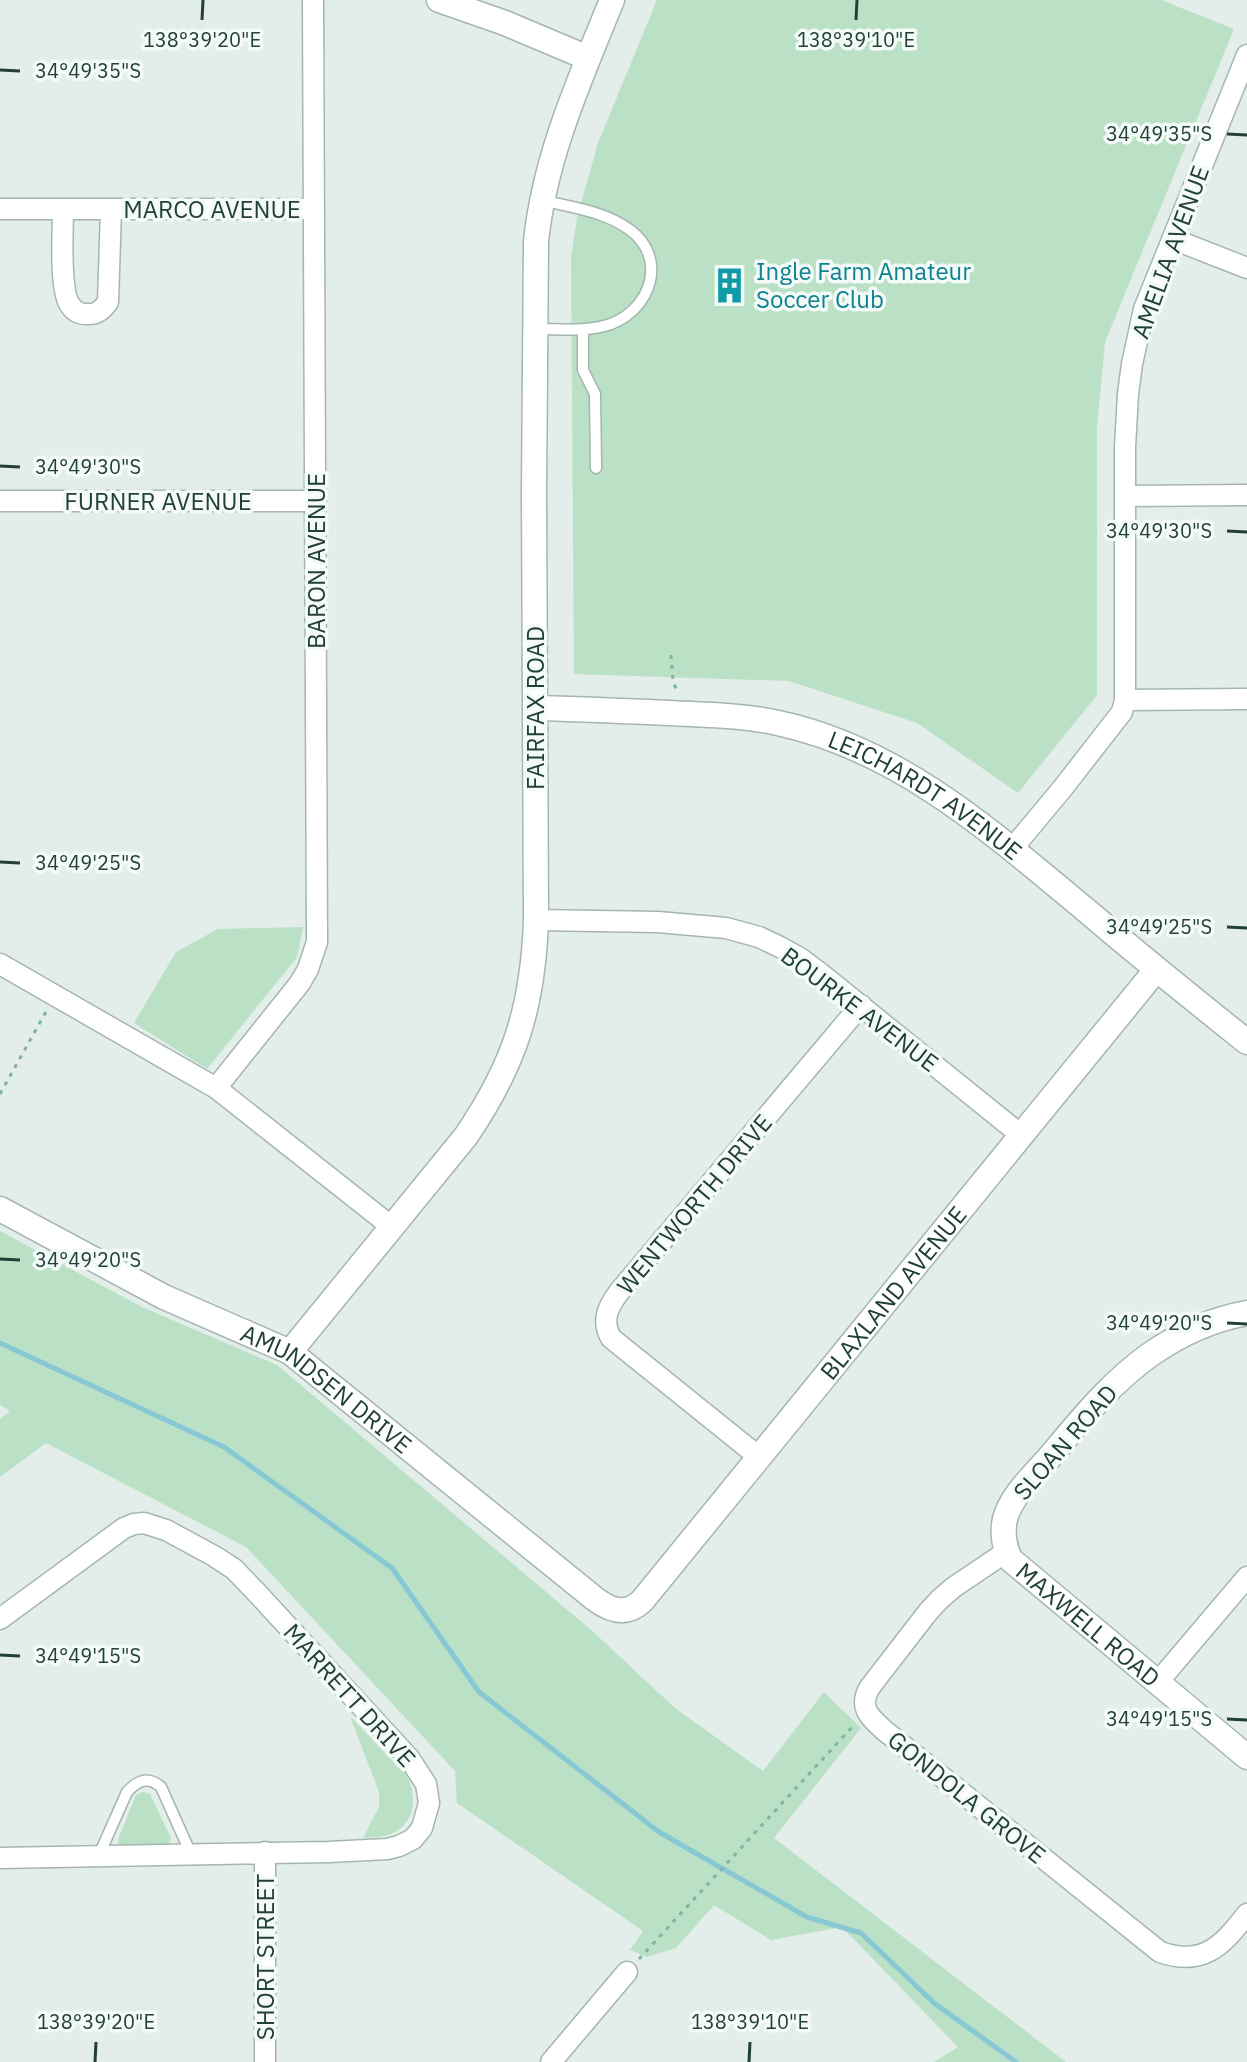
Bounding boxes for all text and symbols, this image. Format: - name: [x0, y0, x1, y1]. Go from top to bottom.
- text: 138°39'20"E: [143, 26, 261, 53]
- text: 138°39'10"E: [797, 26, 915, 53]
- text: 34°49'35"S: [35, 57, 141, 84]
- text: 34°49'35"S: [1106, 120, 1212, 147]
- street label: AMELIA AVENUE: [1124, 161, 1216, 343]
- street label: MARCO AVENUE: [123, 193, 301, 225]
- place label: Ingle Farm Amateur Soccer Club: [756, 255, 971, 315]
- building icon: Ingle Farm Amateur Soccer Club: [711, 266, 749, 304]
- text: 34°49'30"S: [35, 453, 141, 480]
- street label: BARON AVENUE: [300, 473, 332, 649]
- street label: FURNER AVENUE: [64, 485, 252, 517]
- text: 34°49'30"S: [1106, 517, 1212, 544]
- street label: FAIRFAX ROAD: [519, 626, 551, 790]
- street label: LEICHARDT AVENUE: [824, 723, 1029, 867]
- text: 34°49'25"S: [35, 849, 141, 876]
- text: 34°49'25"S: [1106, 913, 1212, 940]
- street label: BOURKE AVENUE: [775, 939, 945, 1079]
- street label: WENTWORTH DRIVE: [609, 1107, 779, 1301]
- street label: BLAXLAND AVENUE: [813, 1199, 974, 1386]
- text: 34°49'20"S: [35, 1246, 141, 1273]
- text: 34°49'20"S: [1106, 1309, 1212, 1336]
- street label: AMUNDSEN DRIVE: [236, 1317, 419, 1461]
- street label: SLOAN ROAD: [1006, 1377, 1124, 1507]
- street label: MAXWELL ROAD: [1010, 1555, 1167, 1694]
- street label: MARRETT DRIVE: [277, 1616, 423, 1774]
- text: 34°49'15"S: [35, 1642, 141, 1669]
- text: 34°49'15"S: [1106, 1705, 1212, 1732]
- street label: GONDOLA GROVE: [881, 1723, 1053, 1871]
- street label: SHORT STREET: [249, 1873, 281, 2040]
- text: 138°39'20"E: [37, 2008, 155, 2035]
- text: 138°39'10"E: [691, 2008, 809, 2035]

